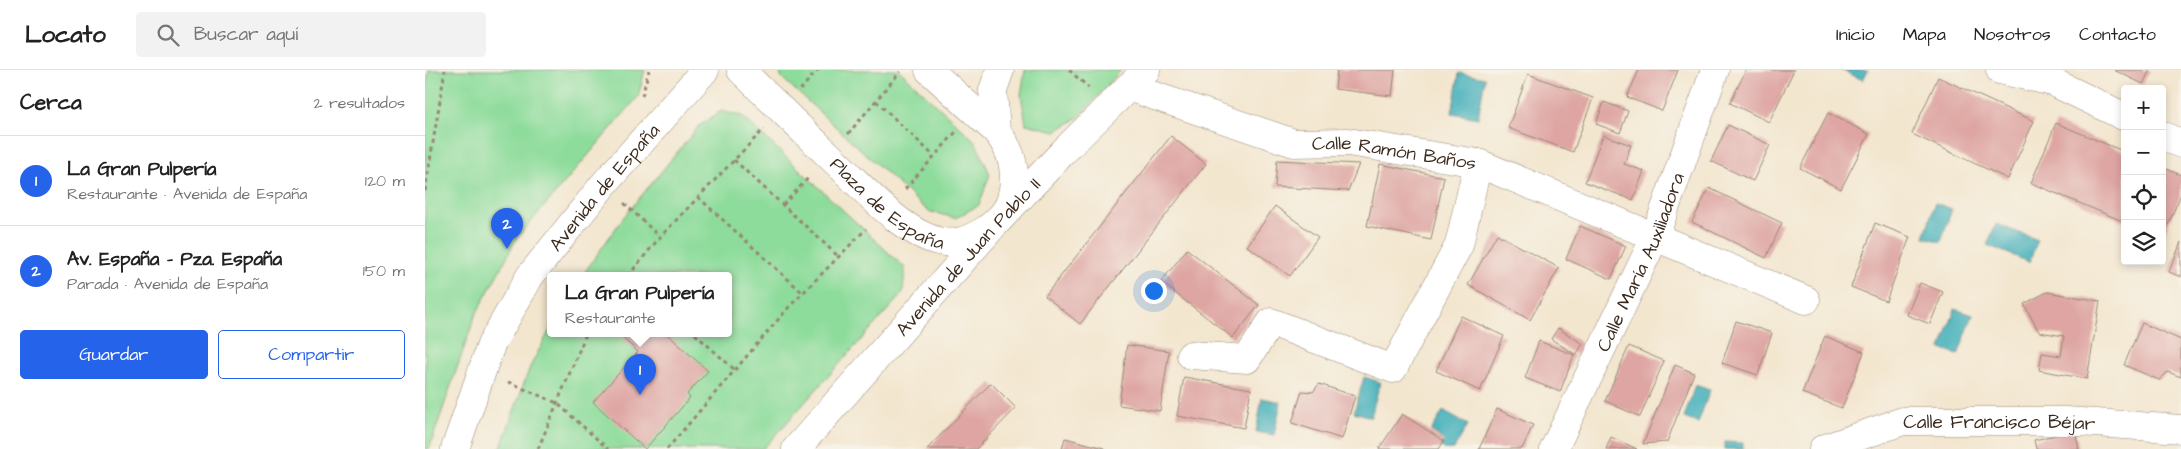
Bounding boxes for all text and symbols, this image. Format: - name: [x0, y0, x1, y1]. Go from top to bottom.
- search box: [136, 12, 486, 57]
- text: Locato: [25, 18, 106, 52]
- icon: search: [154, 21, 182, 49]
- text: Buscar aquí: [194, 21, 298, 48]
- text: Inicio: [1836, 22, 1875, 47]
- text: Mapa: [1903, 22, 1946, 47]
- text: Nosotros: [1974, 22, 2051, 47]
- text: Contacto: [2079, 22, 2156, 47]
- map controls: [2121, 85, 2166, 265]
- button: +: [2121, 85, 2166, 130]
- text: Cerca: [20, 88, 82, 117]
- text: 2 resultados: [313, 92, 405, 114]
- street label: Avenida de España: [543, 118, 667, 257]
- street label: Calle Ramón Baños: [1312, 130, 1478, 177]
- button: −: [2121, 130, 2166, 175]
- street label: Plaza de España: [824, 151, 947, 257]
- text: La Gran Pulpería: [67, 156, 216, 183]
- street label: Calle María Auxiliadora: [1590, 169, 1692, 357]
- text: 1: [35, 170, 37, 192]
- text: 120 m: [365, 170, 405, 192]
- street label: Avenida de Juan Pablo II: [890, 172, 1047, 343]
- button: locate: [2121, 175, 2166, 220]
- text: Restaurante · Avenida de España: [67, 183, 307, 205]
- pin: 2: [491, 208, 523, 249]
- button: layers: [2121, 220, 2166, 265]
- text: Av. España - Pza. España: [67, 246, 282, 273]
- text: 2: [31, 260, 41, 282]
- text: 150 m: [363, 260, 405, 282]
- popup: [547, 272, 732, 337]
- text: Parada · Avenida de España: [67, 273, 268, 295]
- your location: [1141, 278, 1167, 304]
- text: La Gran Pulpería: [565, 280, 714, 307]
- text: Restaurante: [565, 307, 656, 329]
- button: Guardar: [20, 330, 208, 379]
- button: Compartir: [218, 330, 405, 379]
- pin: 1: [624, 354, 656, 395]
- street label: Calle Francisco Béjar: [1903, 409, 2097, 438]

